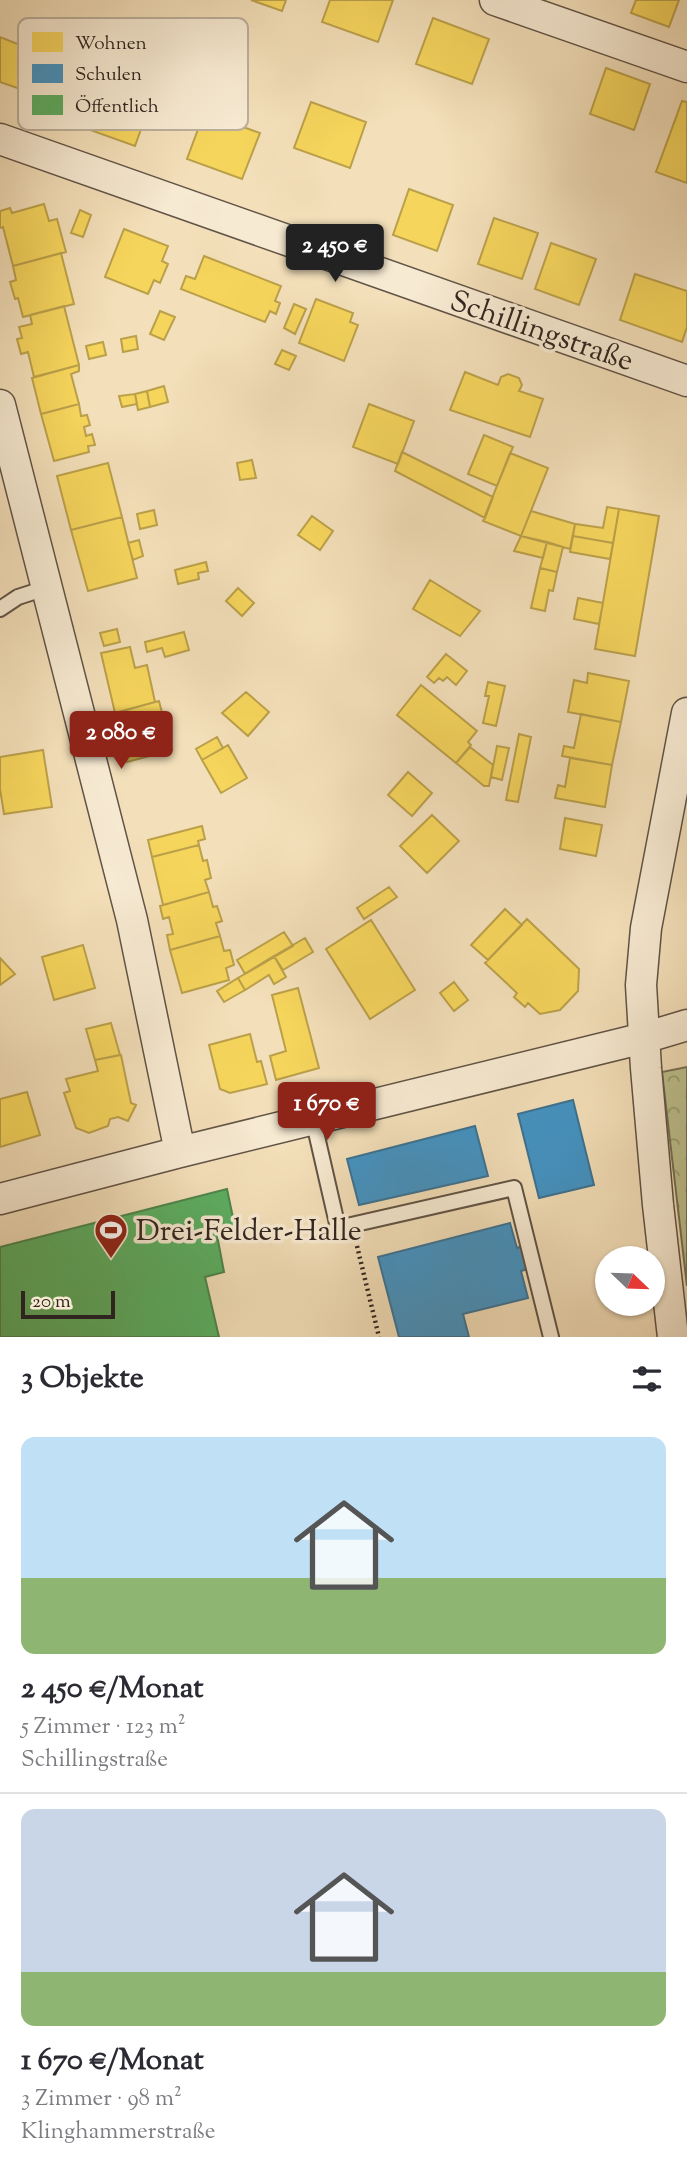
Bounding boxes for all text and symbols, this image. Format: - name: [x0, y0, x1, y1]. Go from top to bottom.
- legend: [18, 18, 248, 130]
- text: Wohnen: [75, 31, 147, 58]
- text: Schulen: [75, 62, 142, 89]
- text: Öffentlich: [75, 94, 159, 121]
- pin: 2 450 €: [270, 224, 400, 284]
- text: 2 450 €: [302, 230, 368, 263]
- street label: Schillingstraße: [444, 281, 639, 384]
- pin: 2 080 €: [56, 712, 186, 771]
- text: 2 080 €: [86, 717, 156, 750]
- pin: 1 670 €: [262, 1082, 392, 1142]
- text: 1 670 €: [294, 1088, 360, 1121]
- sports icon: Drei-Felder-Halle: [92, 1211, 130, 1260]
- place label: Drei-Felder-Halle: [136, 1211, 362, 1254]
- north arrow: [595, 1246, 665, 1316]
- map controls: [595, 1246, 665, 1316]
- scale bar: [21, 1288, 116, 1320]
- text: 20 m: [32, 1289, 71, 1316]
- text: 3 Objekte: [21, 1358, 144, 1401]
- icon: filters: [628, 1360, 666, 1398]
- icon: home: [281, 1482, 407, 1608]
- text: 2 450 €/Monat: [21, 1668, 204, 1711]
- text: 5 Zimmer · 123 m²: [21, 1711, 186, 1744]
- text: Schillingstraße: [21, 1744, 168, 1777]
- icon: home: [281, 1854, 407, 1980]
- text: 1 670 €/Monat: [21, 2040, 204, 2083]
- text: 3 Zimmer · 98 m²: [21, 2083, 182, 2116]
- text: Klinghammerstraße: [21, 2116, 215, 2149]

